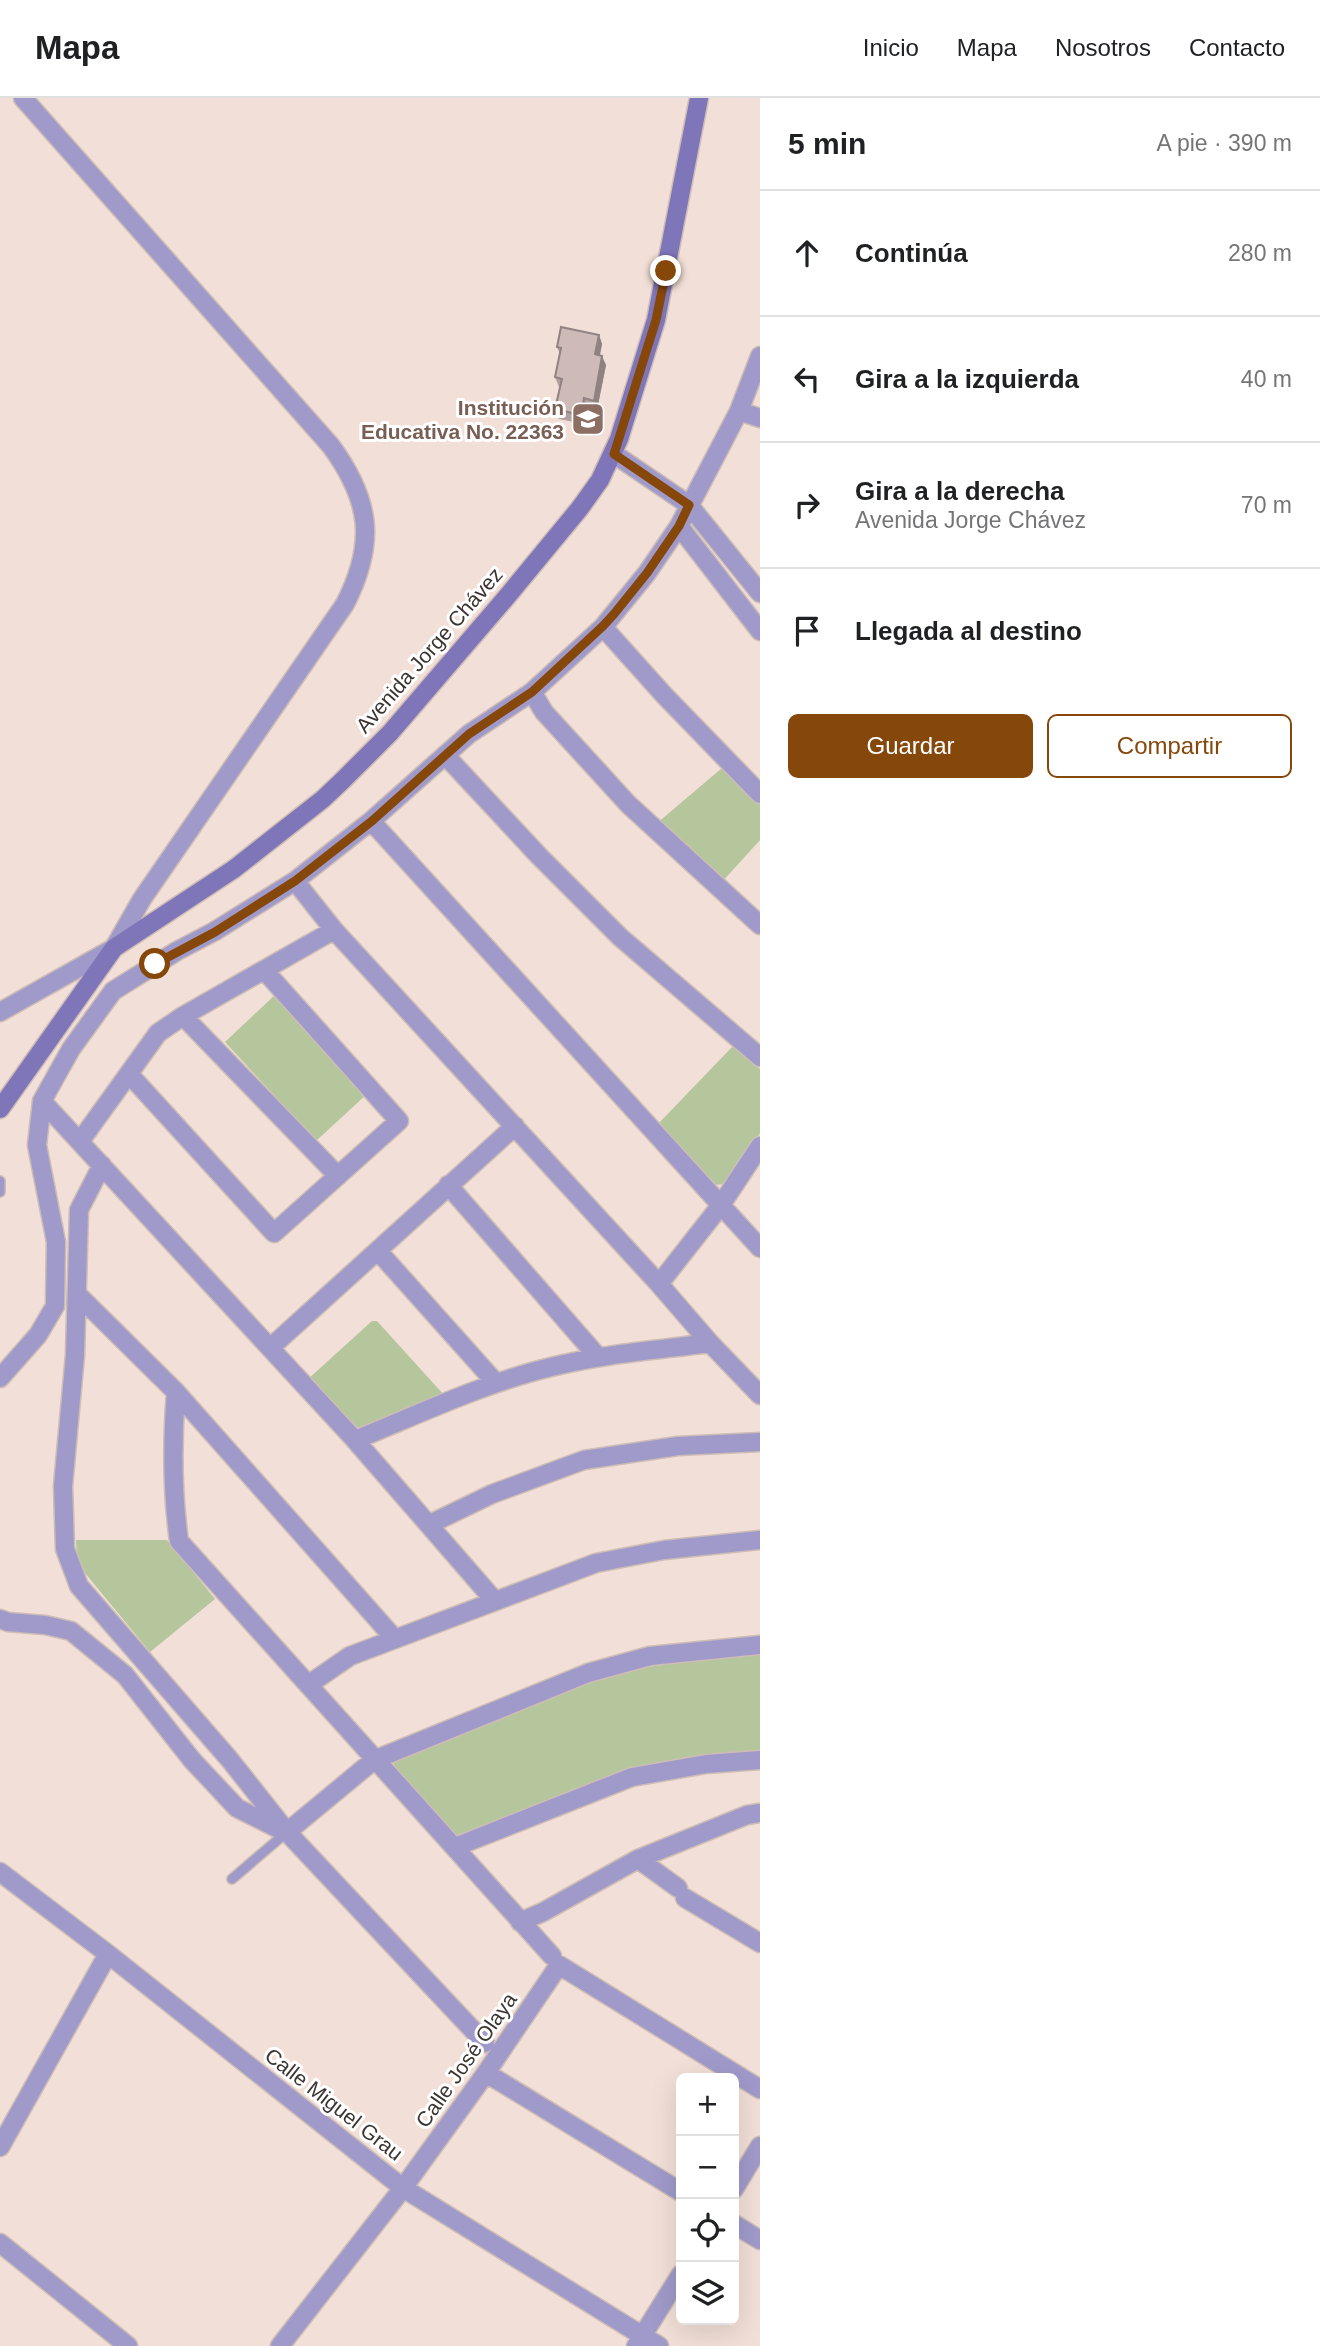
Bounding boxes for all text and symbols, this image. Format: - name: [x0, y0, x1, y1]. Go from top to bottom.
- text: Mapa: [35, 29, 119, 66]
- text: Inicio: [863, 34, 919, 61]
- text: Mapa: [957, 34, 1017, 61]
- text: Nosotros: [1055, 34, 1151, 61]
- text: Contacto: [1189, 34, 1285, 61]
- text: 5 min: [788, 127, 866, 160]
- text: A pie · 390 m: [1156, 130, 1292, 156]
- icon: ahead: [788, 234, 826, 272]
- text: Continúa: [855, 238, 968, 268]
- text: 280 m: [1228, 240, 1292, 266]
- route end: [650, 255, 681, 286]
- icon: left: [788, 360, 826, 398]
- text: Gira a la izquierda: [855, 364, 1079, 394]
- text: 40 m: [1241, 366, 1292, 392]
- place label: Institución Educativa No. 22363: [361, 396, 564, 443]
- school or university icon: Institución Educativa No. 22363: [569, 400, 607, 438]
- text: Gira a la derecha: [855, 476, 1065, 506]
- icon: right: [788, 486, 826, 524]
- text: 70 m: [1241, 492, 1292, 518]
- text: Avenida Jorge Chávez: [855, 507, 1086, 533]
- street label: Avenida Jorge Chávez: [351, 563, 507, 737]
- icon: arrive: [788, 612, 826, 650]
- text: Llegada al destino: [855, 616, 1082, 646]
- button: Guardar: [788, 714, 1033, 778]
- button: Compartir: [1047, 714, 1292, 778]
- route start: [139, 948, 170, 979]
- street label: Calle José Olaya: [411, 1988, 521, 2132]
- street label: Calle Miguel Grau: [261, 2043, 407, 2165]
- map controls: [676, 2073, 739, 2325]
- button: +: [676, 2073, 739, 2136]
- button: −: [676, 2136, 739, 2199]
- button: locate: [676, 2199, 739, 2262]
- button: layers: [676, 2262, 739, 2325]

